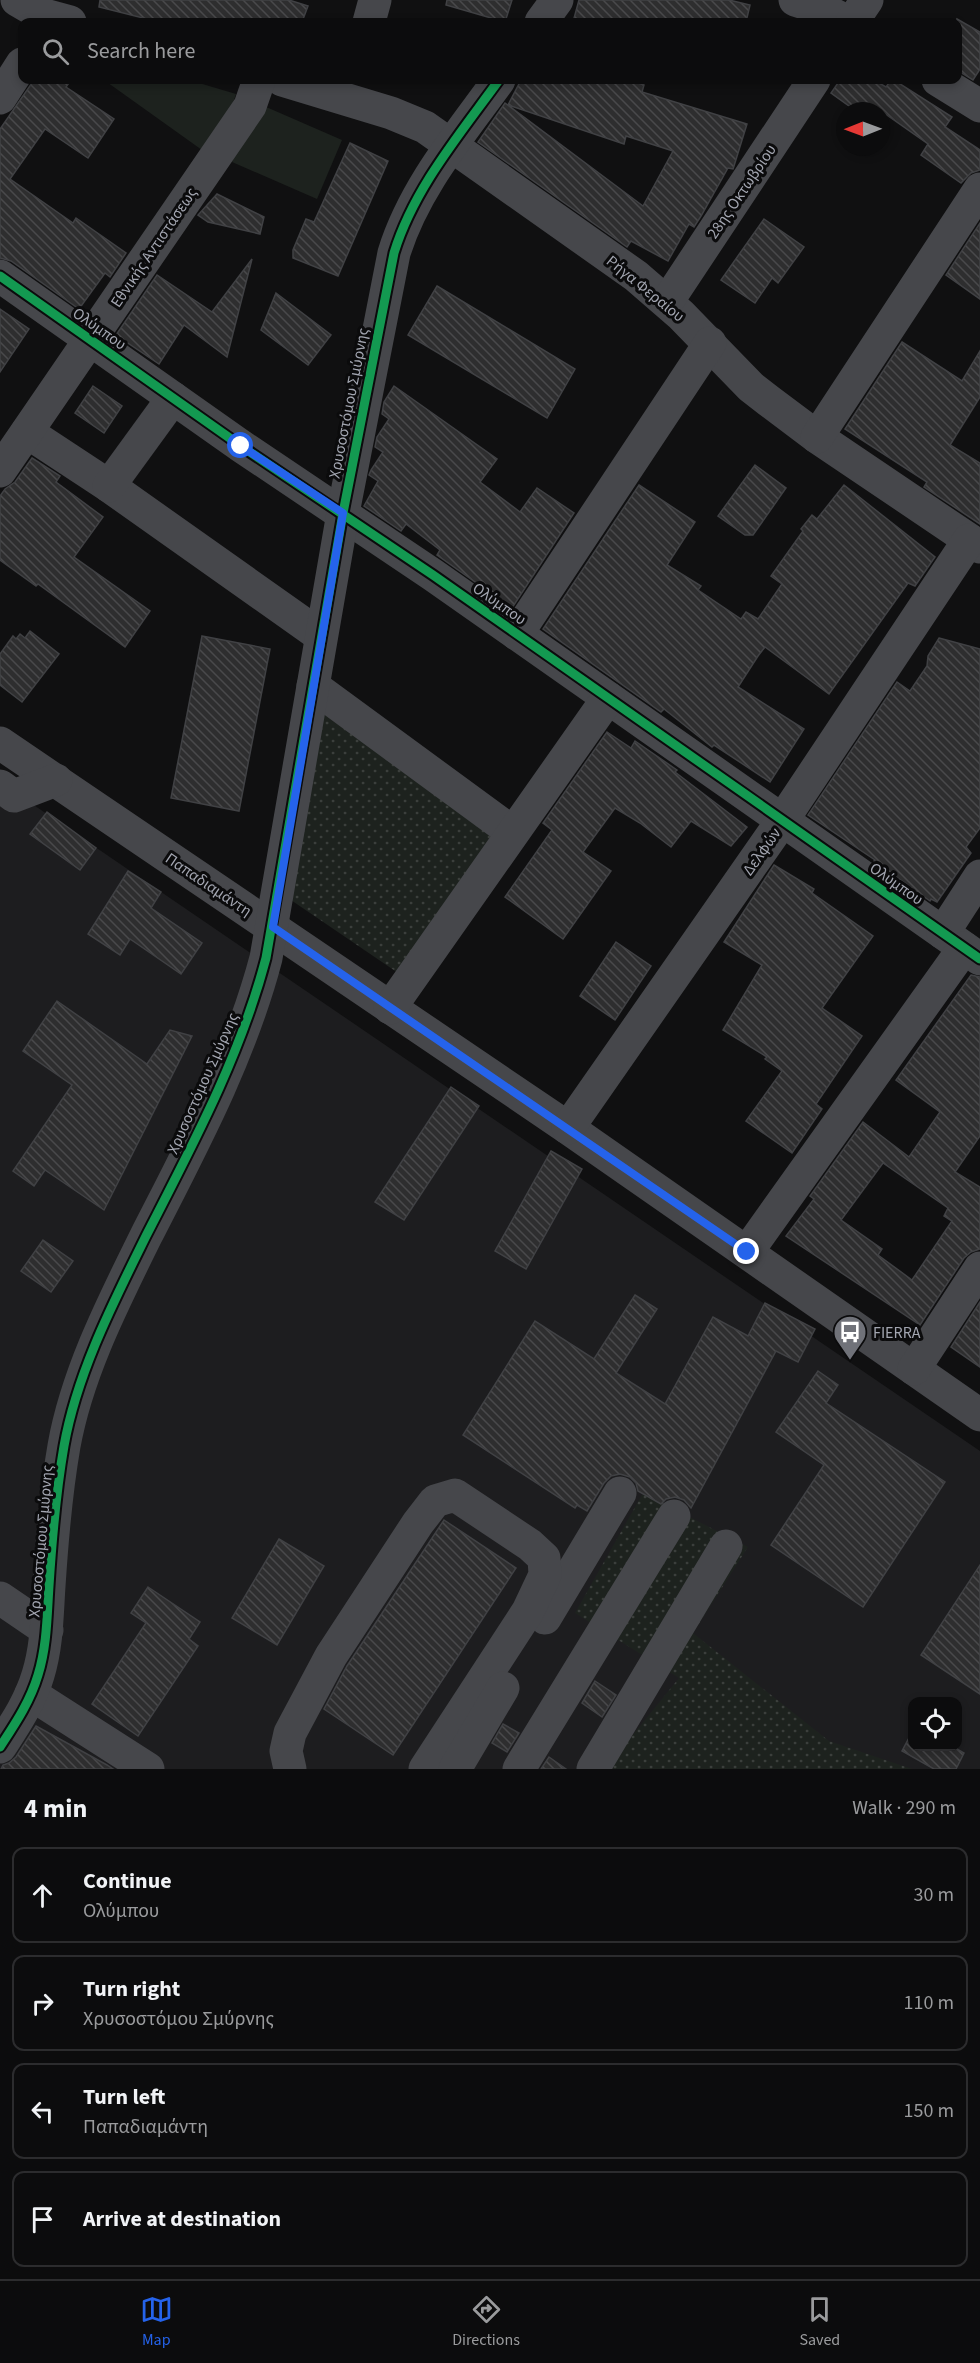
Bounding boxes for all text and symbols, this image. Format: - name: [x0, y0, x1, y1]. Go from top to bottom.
- search box: [18, 18, 962, 84]
- icon: search: [39, 35, 72, 68]
- text: Search here: [87, 35, 195, 67]
- north arrow: [836, 102, 890, 156]
- street label: 28ης Οκτωβρίου: [702, 140, 782, 243]
- street label: Εθνικής Αντιστάσεως: [105, 183, 202, 312]
- street label: Ρήγα Φεραίου: [602, 250, 689, 327]
- street label: Ολύμπου: [68, 302, 131, 355]
- street label: Χρυσοστόμου Σμύρνης: [324, 326, 374, 480]
- route start: [227, 432, 253, 458]
- street label: Ολύμπου: [468, 577, 531, 630]
- street label: Δελφών: [737, 823, 786, 880]
- street label: Παπαδιαμάντη: [161, 848, 256, 922]
- street label: Ολύμπου: [865, 857, 928, 910]
- street label: Χρυσοστόμου Σμύρνης: [162, 1009, 244, 1158]
- route end: [733, 1238, 759, 1264]
- bus stop icon: FIERRA: [832, 1314, 868, 1361]
- place label: FIERRA: [873, 1322, 921, 1344]
- street label: Χρυσοστόμου Σμύρνης: [23, 1464, 59, 1618]
- map controls: [908, 1697, 962, 1751]
- button: locate: [908, 1697, 962, 1751]
- text: 4 min: [24, 1790, 87, 1827]
- text: Walk · 290 m: [852, 1794, 956, 1822]
- text: Continue: [83, 1865, 172, 1897]
- icon: ahead: [26, 1879, 59, 1912]
- text: 30 m: [914, 1881, 954, 1909]
- text: Ολύμπου: [83, 1897, 159, 1925]
- text: Turn right: [83, 1973, 180, 2005]
- icon: right: [26, 1987, 59, 2020]
- text: 110 m: [904, 1989, 954, 2017]
- text: Χρυσοστόμου Σμύρνης: [83, 2005, 274, 2033]
- text: Turn left: [83, 2081, 165, 2113]
- icon: left: [26, 2095, 59, 2128]
- text: 150 m: [904, 2097, 954, 2125]
- text: Παπαδιαμάντη: [83, 2113, 208, 2141]
- icon: arrive: [26, 2203, 59, 2236]
- text: Arrive at destination: [83, 2203, 281, 2235]
- tab: Map: [140, 2293, 173, 2351]
- tab: Directions: [452, 2293, 520, 2351]
- tab: Saved: [799, 2293, 840, 2351]

